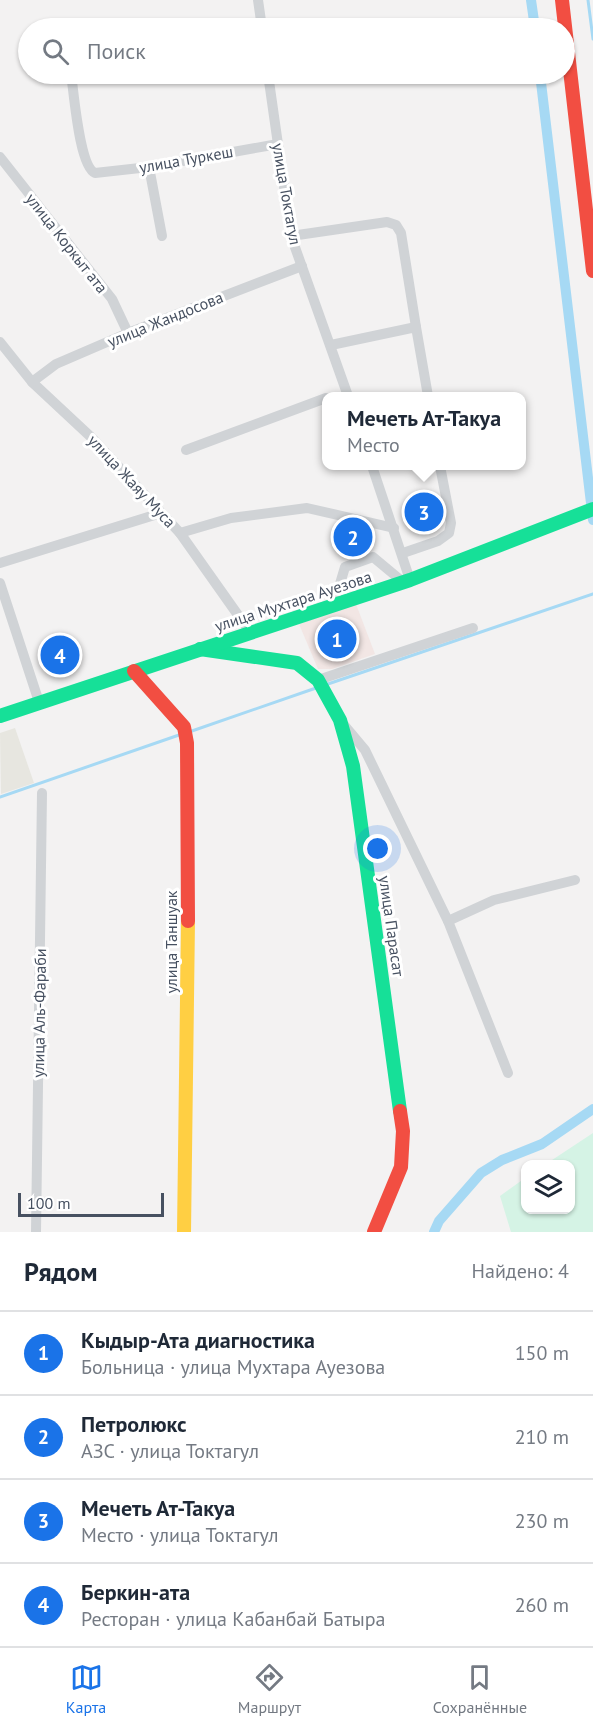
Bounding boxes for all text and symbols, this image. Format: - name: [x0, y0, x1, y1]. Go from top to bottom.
- search box: [18, 18, 575, 84]
- icon: search: [39, 35, 72, 68]
- text: Поиск: [87, 37, 146, 65]
- street label: улица Туркеш: [138, 141, 234, 177]
- street label: улица Токтагул: [268, 142, 306, 246]
- street label: улица Коркыт ата: [22, 189, 112, 297]
- street label: улица Жандосова: [104, 287, 226, 351]
- popup: [322, 392, 526, 470]
- text: Мечеть Ат-Такуа: [347, 404, 501, 432]
- street label: улица Жаяу Муса: [84, 430, 180, 532]
- text: Место: [347, 432, 400, 458]
- pin: 3: [404, 490, 444, 534]
- pin: 2: [334, 514, 372, 560]
- street label: улица Мухтара Ауезова: [212, 566, 374, 636]
- pin: 1: [318, 616, 356, 662]
- pin: 4: [40, 632, 80, 678]
- your location: [363, 834, 392, 863]
- street label: улица Парасат: [375, 874, 409, 978]
- street label: улица Таншуак: [161, 890, 181, 994]
- street label: улица Аль-Фараби: [28, 948, 50, 1078]
- map controls: [521, 1160, 575, 1214]
- button: layers: [521, 1160, 575, 1214]
- scale bar: [18, 1190, 164, 1218]
- text: 100 m: [27, 1193, 70, 1213]
- text: Рядом: [24, 1255, 98, 1288]
- text: Найдено: 4: [472, 1258, 569, 1284]
- text: Кыдыр-Ата диагностика: [81, 1326, 315, 1354]
- text: 1: [38, 1340, 49, 1366]
- text: 150 m: [515, 1340, 569, 1366]
- text: Больница · улица Мухтара Ауезова: [81, 1354, 385, 1380]
- text: Петролюкс: [81, 1410, 187, 1438]
- text: 2: [38, 1424, 49, 1450]
- text: 210 m: [515, 1424, 569, 1450]
- text: АЗС · улица Токтагул: [81, 1438, 259, 1464]
- text: Мечеть Ат-Такуа: [81, 1494, 235, 1522]
- text: 3: [38, 1508, 49, 1534]
- text: 230 m: [515, 1508, 569, 1534]
- text: Место · улица Токтагул: [81, 1522, 279, 1548]
- text: Беркин-ата: [81, 1578, 190, 1606]
- text: 4: [38, 1592, 49, 1618]
- text: 260 m: [515, 1592, 569, 1618]
- text: Ресторан · улица Кабанбай Батыра: [81, 1606, 386, 1632]
- tab: Карта: [66, 1661, 106, 1717]
- tab: Маршрут: [238, 1661, 301, 1717]
- tab: Сохранённые: [433, 1661, 527, 1717]

